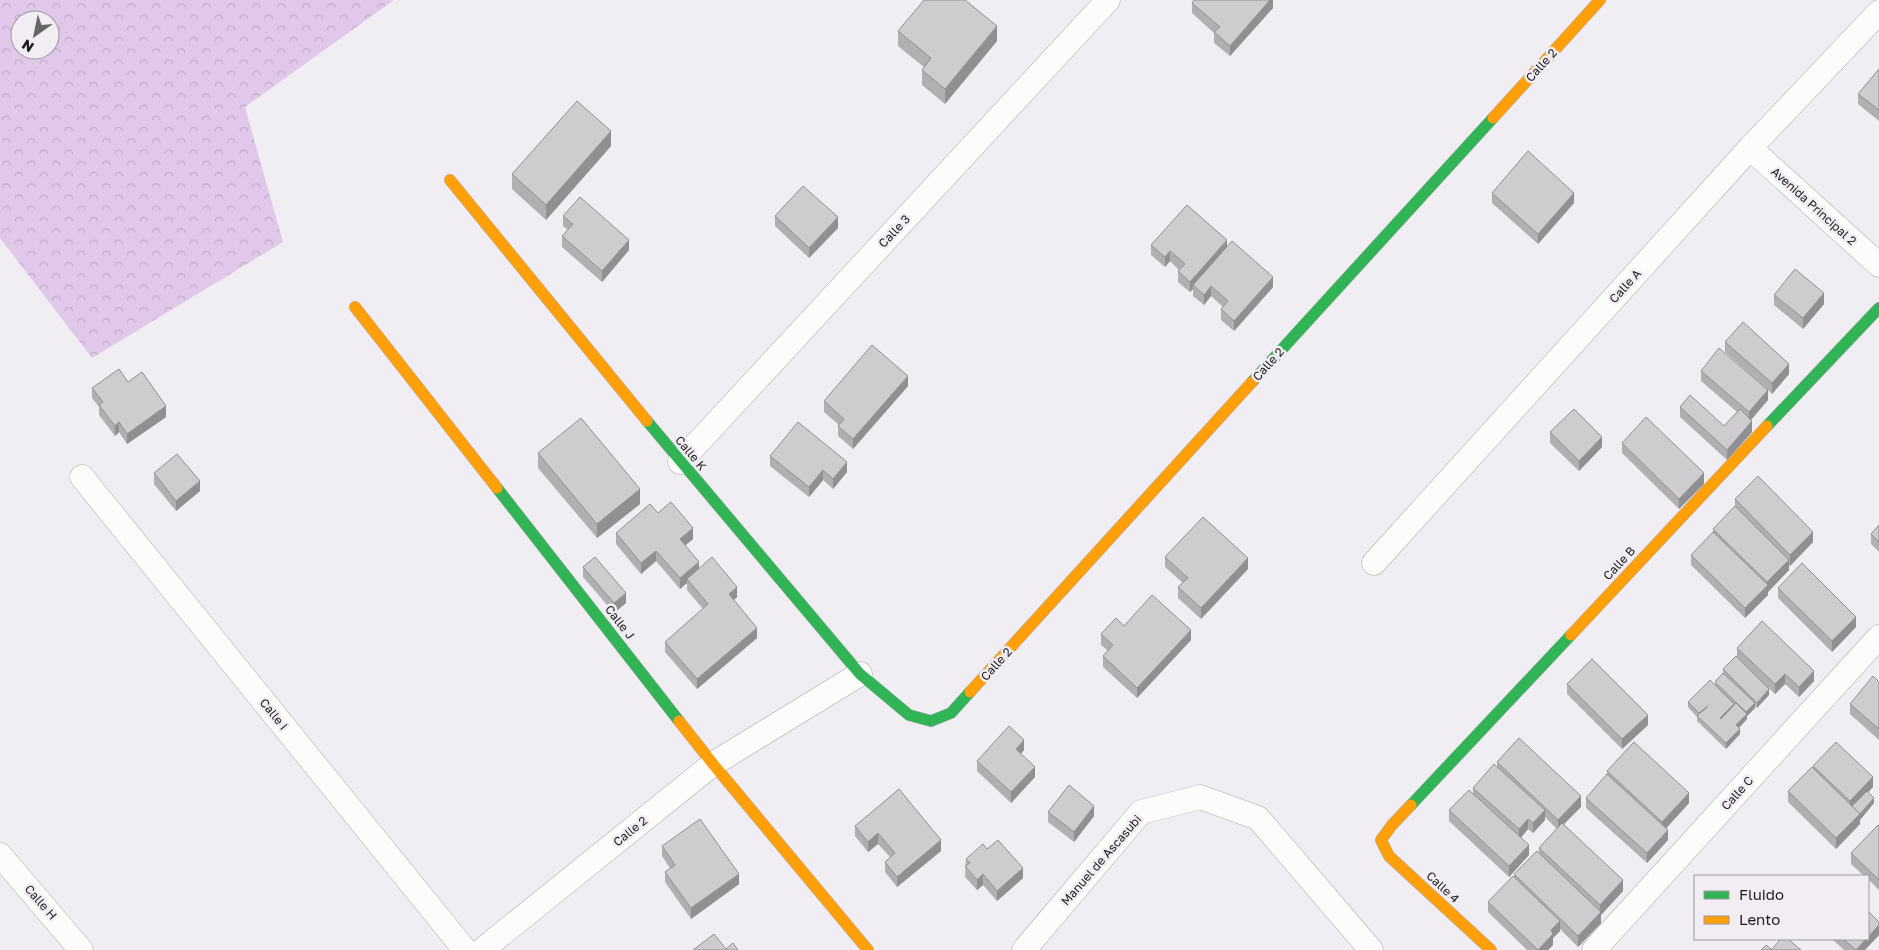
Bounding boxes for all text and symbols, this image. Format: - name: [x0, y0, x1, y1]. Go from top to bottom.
- north arrow: [10, 10, 60, 60]
- text: N: [19, 36, 37, 56]
- street label: Calle 2: [1522, 45, 1560, 85]
- street label: Avenida Principal 2: [1768, 164, 1860, 248]
- street label: Calle 3: [875, 211, 913, 251]
- street label: Calle A: [1606, 266, 1644, 306]
- street label: Calle 2: [1249, 344, 1287, 384]
- street label: Calle K: [672, 433, 710, 473]
- street label: Calle B: [1600, 543, 1638, 583]
- street label: Calle J: [602, 602, 638, 642]
- street label: Calle 2: [977, 644, 1015, 684]
- street label: Calle I: [257, 695, 291, 733]
- street label: Calle C: [1718, 773, 1756, 813]
- street label: Manuel de Ascasubi: [1058, 812, 1144, 908]
- street label: Calle 2: [610, 813, 650, 849]
- street label: Calle 4: [1423, 868, 1463, 906]
- legend: [1694, 875, 1869, 940]
- street label: Calle H: [22, 881, 60, 923]
- text: Fluido: [1739, 885, 1784, 903]
- text: Lento: [1739, 910, 1780, 928]

